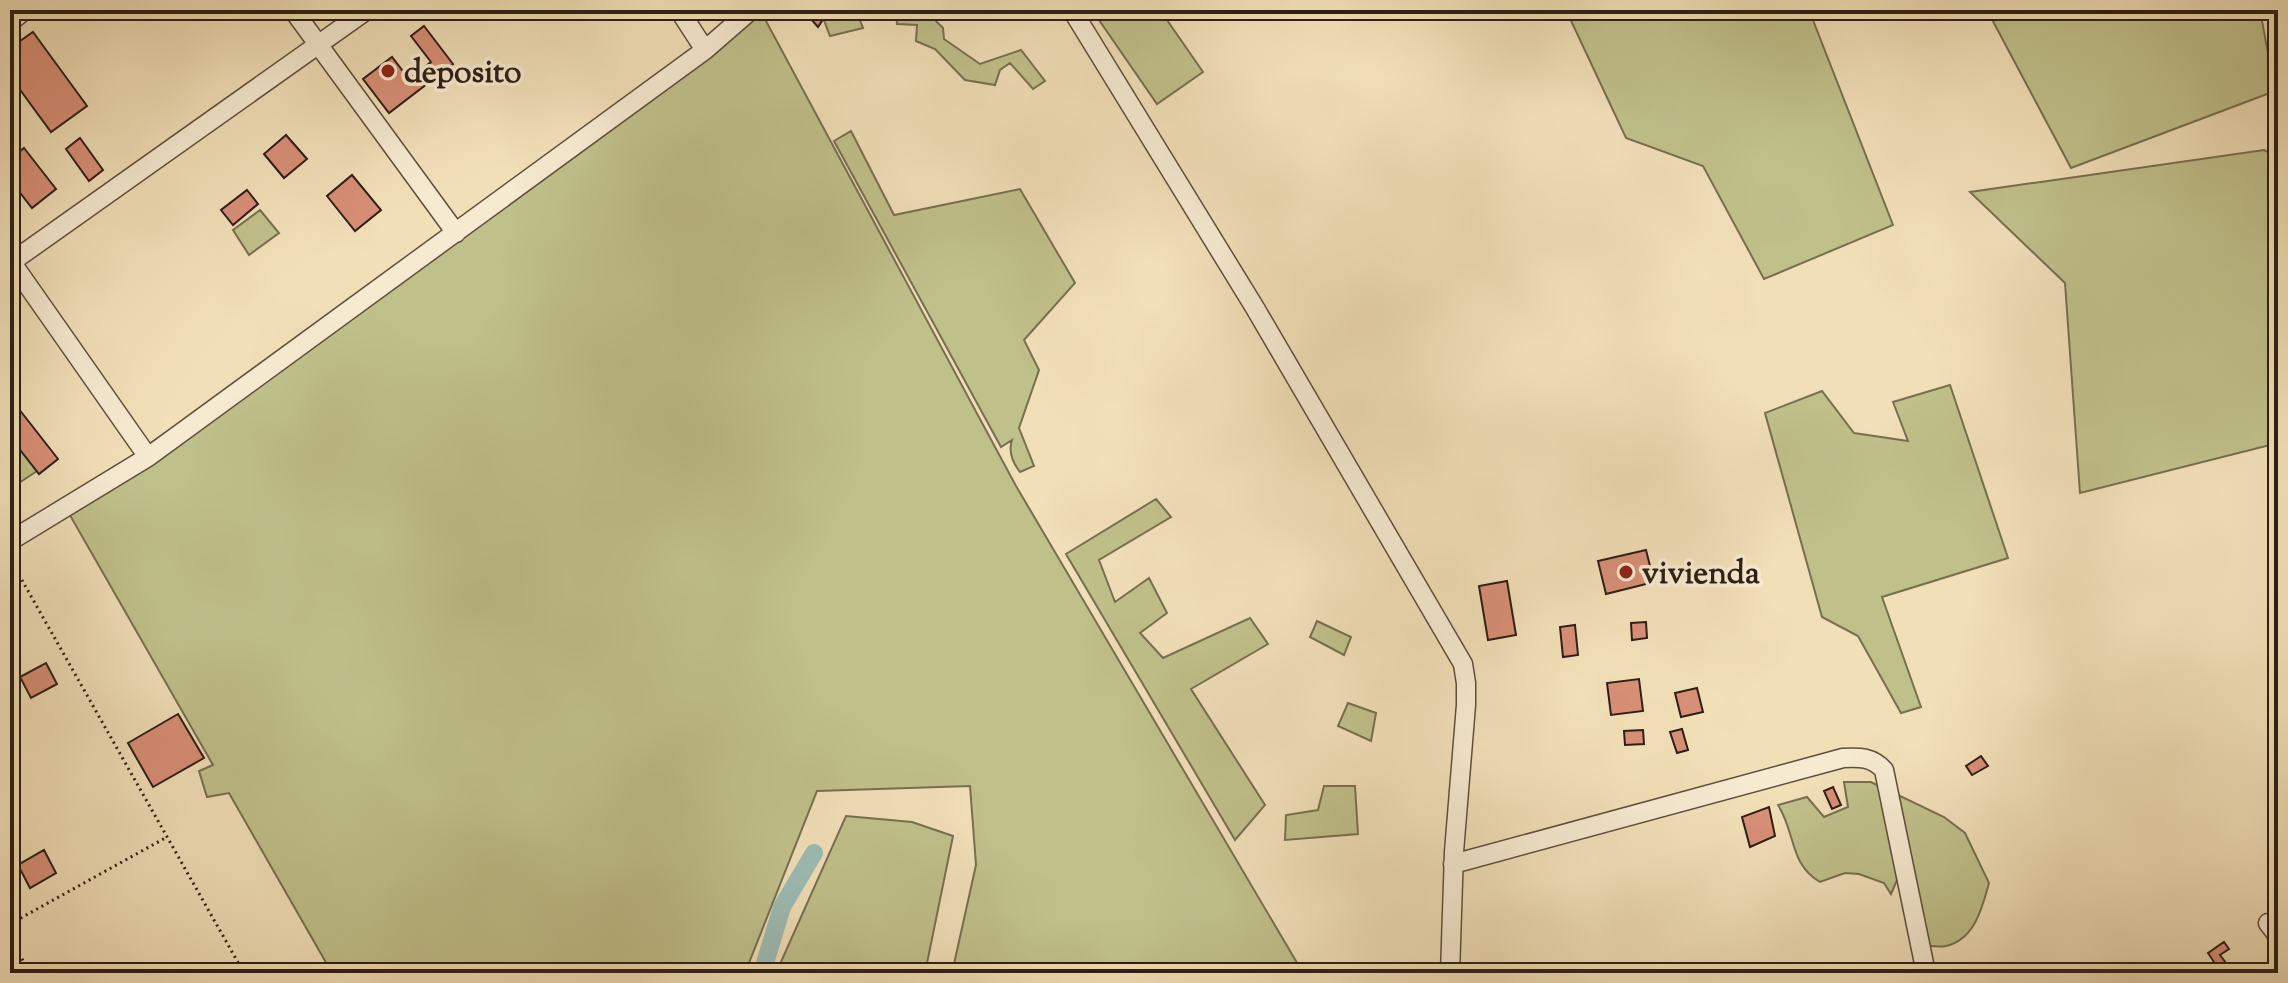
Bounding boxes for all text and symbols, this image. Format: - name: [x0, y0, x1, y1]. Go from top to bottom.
- place label: deposito: [404, 51, 522, 97]
- marker: deposito: [379, 62, 397, 80]
- place label: vivienda: [1642, 552, 1760, 598]
- marker: vivienda: [1617, 563, 1635, 581]

